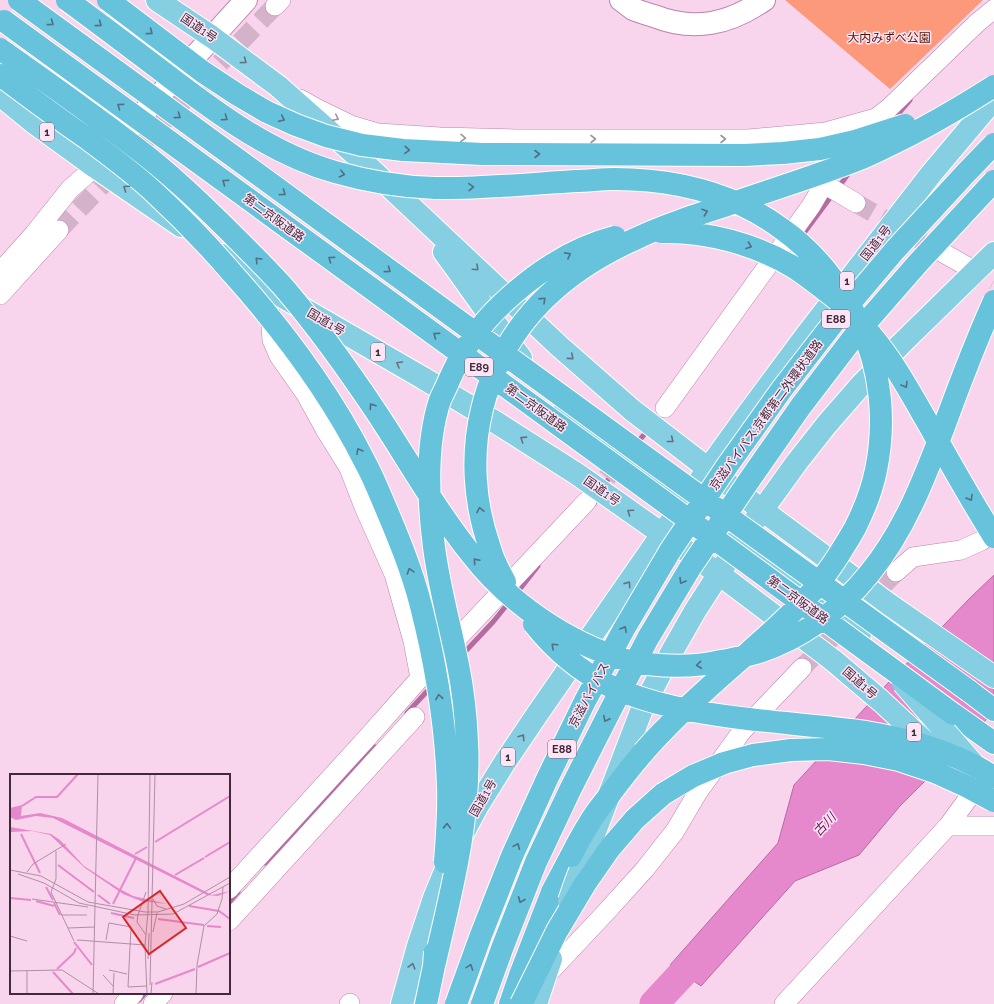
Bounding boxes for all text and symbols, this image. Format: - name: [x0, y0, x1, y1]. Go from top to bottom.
- street label: 国道1号: [178, 11, 220, 45]
- one-way arrow: [46, 18, 53, 25]
- one-way arrow: [94, 19, 101, 26]
- one-way arrow: [146, 27, 153, 34]
- park label: 大内みずべ公園: [847, 31, 931, 45]
- one-way arrow: [239, 56, 246, 63]
- one-way arrow: [118, 104, 125, 111]
- one-way arrow: [174, 111, 181, 118]
- one-way arrow: [221, 113, 228, 121]
- one-way arrow: [332, 113, 340, 121]
- one-way arrow: [277, 114, 285, 122]
- road number: 1: [40, 123, 54, 141]
- one-way arrow: [460, 134, 466, 142]
- one-way arrow: [590, 135, 596, 143]
- one-way arrow: [720, 135, 726, 143]
- one-way arrow: [404, 145, 410, 154]
- one-way arrow: [534, 150, 540, 158]
- one-way arrow: [339, 169, 345, 177]
- one-way arrow: [223, 180, 230, 187]
- one-way arrow: [468, 183, 474, 192]
- one-way arrow: [123, 186, 130, 193]
- one-way arrow: [279, 188, 286, 195]
- street label: 第二京阪道路: [241, 191, 307, 245]
- one-way arrow: [701, 209, 708, 217]
- street label: 国道1号: [858, 222, 894, 264]
- one-way arrow: [745, 242, 752, 250]
- one-way arrow: [564, 253, 572, 260]
- one-way arrow: [255, 257, 263, 265]
- one-way arrow: [328, 257, 335, 264]
- one-way arrow: [471, 264, 479, 271]
- one-way arrow: [384, 265, 391, 272]
- road number: 1: [840, 272, 854, 290]
- one-way arrow: [538, 298, 546, 305]
- street label: 国道1号: [305, 306, 347, 338]
- road number: E88: [822, 310, 850, 328]
- one-way arrow: [433, 333, 440, 340]
- street label: 京滋バイパス;京都第二外環状道路: [707, 337, 825, 493]
- road number: 1: [371, 343, 385, 361]
- one-way arrow: [566, 353, 574, 360]
- road number: E89: [465, 358, 493, 376]
- one-way arrow: [396, 362, 403, 369]
- street label: 第二京阪道路: [503, 381, 569, 435]
- one-way arrow: [901, 381, 908, 388]
- one-way arrow: [370, 404, 377, 411]
- one-way arrow: [667, 435, 674, 442]
- one-way arrow: [520, 436, 527, 444]
- one-way arrow: [357, 448, 364, 455]
- street label: 国道1号: [581, 473, 623, 509]
- one-way arrow: [965, 494, 973, 501]
- one-way arrow: [476, 507, 484, 513]
- one-way arrow: [628, 509, 635, 516]
- one-way arrow: [474, 558, 481, 565]
- one-way arrow: [406, 567, 415, 574]
- street label: 第二京阪道路: [765, 573, 831, 627]
- one-way arrow: [680, 577, 687, 584]
- one-way arrow: [623, 581, 630, 588]
- one-way arrow: [620, 626, 627, 633]
- one-way arrow: [551, 643, 559, 651]
- street label: 京滋バイパス: [566, 660, 612, 730]
- one-way arrow: [696, 660, 702, 669]
- street label: 国道1号: [840, 664, 880, 702]
- one-way arrow: [435, 694, 444, 700]
- one-way arrow: [603, 715, 611, 722]
- road number: 1: [907, 723, 921, 741]
- one-way arrow: [517, 734, 524, 741]
- road number: E88: [548, 740, 576, 758]
- road number: 1: [501, 748, 515, 766]
- inset map: [10, 774, 230, 994]
- street label: 国道1号: [467, 777, 499, 819]
- water label: 古川: [810, 808, 840, 839]
- one-way arrow: [443, 823, 451, 829]
- one-way arrow: [512, 843, 520, 851]
- one-way arrow: [518, 896, 526, 903]
- one-way arrow: [407, 963, 416, 970]
- one-way arrow: [465, 964, 473, 971]

